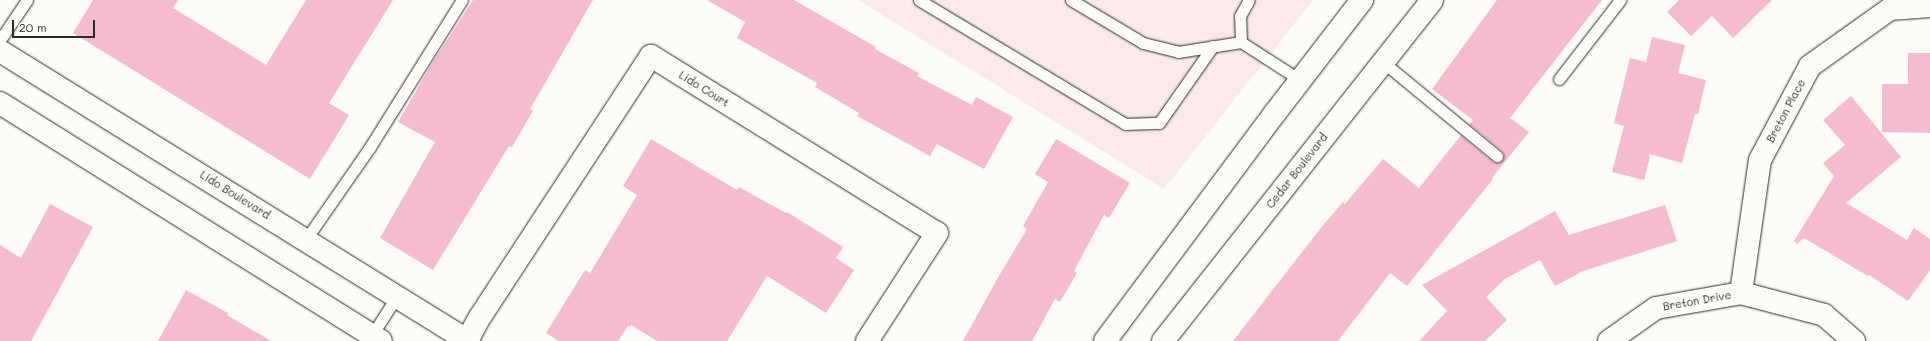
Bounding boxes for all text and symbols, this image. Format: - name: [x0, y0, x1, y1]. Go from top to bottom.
- scale bar: [14, 12, 97, 38]
- text: 20 m: [19, 19, 47, 35]
- street label: Lido Court: [676, 68, 732, 110]
- street label: Breton Place: [1764, 77, 1808, 145]
- street label: Cedar Boulevard: [1264, 131, 1330, 211]
- street label: Lido Boulevard: [197, 168, 273, 222]
- street label: Breton Drive: [1662, 288, 1732, 314]

